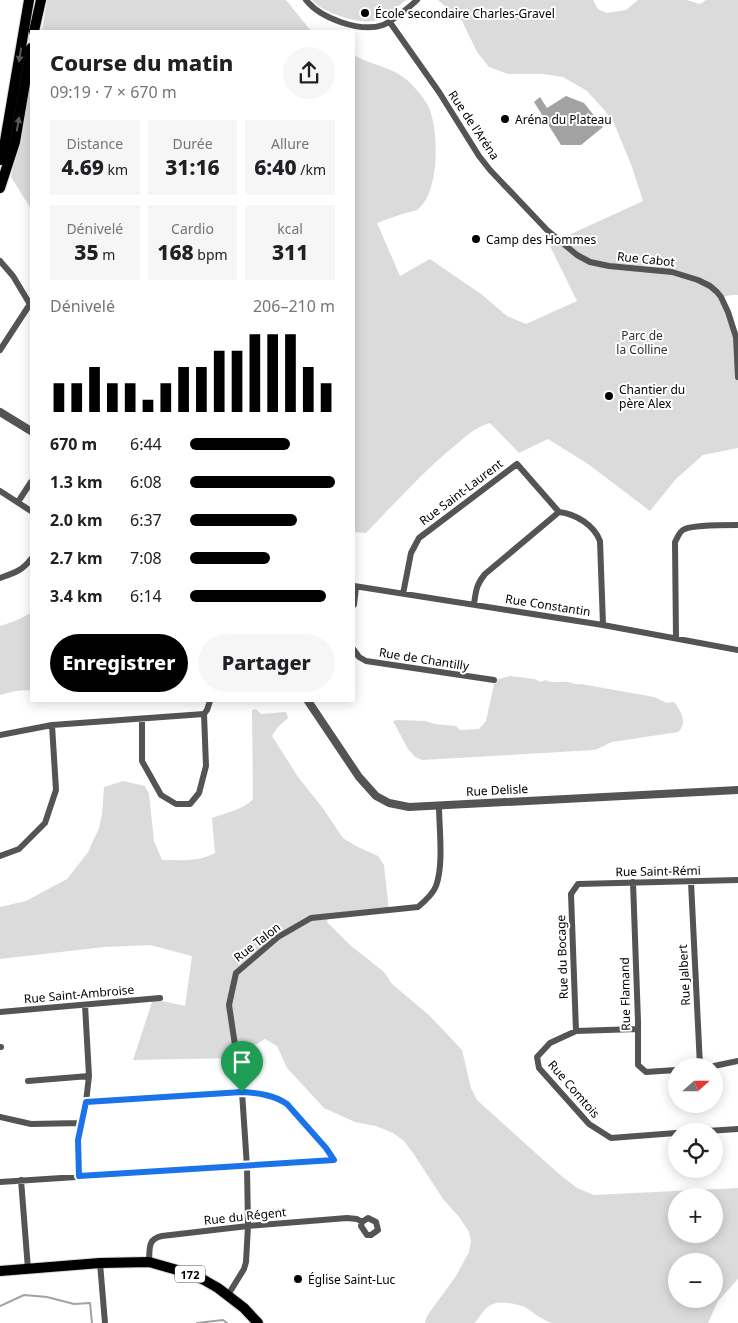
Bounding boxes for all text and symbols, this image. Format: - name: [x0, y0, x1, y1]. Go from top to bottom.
- place label: École secondaire Charles-Gravel: [375, 5, 555, 22]
- marker: École secondaire Charles-Gravel: [359, 7, 371, 19]
- one-way arrow: [16, 47, 24, 63]
- text: Course du matin: [50, 47, 233, 77]
- button: share: [283, 47, 335, 99]
- text: 09:19 · 7 × 670 m: [50, 81, 177, 103]
- street label: Rue de l'Aréna: [445, 87, 503, 163]
- place label: Aréna du Plateau: [515, 111, 612, 128]
- marker: Aréna du Plateau: [499, 113, 511, 125]
- one-way arrow: [14, 116, 22, 132]
- text: Distance: [66, 134, 123, 153]
- text: Durée: [172, 134, 213, 153]
- text: Allure: [271, 134, 309, 153]
- text: 4.69: [62, 153, 104, 181]
- text: 31:16: [165, 153, 220, 181]
- text: 6:40: [254, 153, 297, 181]
- text: km: [104, 160, 128, 179]
- text: /km: [297, 160, 326, 179]
- text: Dénivelé: [66, 219, 123, 238]
- text: Cardio: [171, 219, 214, 238]
- text: kcal: [277, 219, 303, 238]
- place label: Camp des Hommes: [486, 231, 596, 248]
- marker: Camp des Hommes: [470, 233, 482, 245]
- text: 35: [74, 238, 99, 266]
- text: 168: [157, 238, 194, 266]
- text: 311: [272, 238, 308, 266]
- text: m: [99, 245, 115, 264]
- text: bpm: [194, 245, 228, 264]
- street label: Rue Cabot: [616, 248, 676, 271]
- text: Dénivelé: [50, 295, 115, 317]
- text: 206–210 m: [253, 295, 335, 317]
- park label: Parc de la Colline: [616, 327, 668, 358]
- place label: Chantier du père Alex: [619, 381, 685, 412]
- marker: Chantier du père Alex: [603, 390, 615, 402]
- text: 670 m: [50, 433, 97, 455]
- text: 6:44: [130, 433, 162, 455]
- street label: Rue Saint-Laurent: [416, 455, 507, 529]
- text: 1.3 km: [50, 471, 102, 493]
- text: 6:08: [130, 471, 162, 493]
- text: 2.0 km: [50, 509, 102, 531]
- text: 6:37: [130, 509, 162, 531]
- text: 2.7 km: [50, 547, 102, 569]
- text: 7:08: [130, 547, 162, 569]
- text: 3.4 km: [50, 585, 102, 607]
- text: 6:14: [130, 585, 162, 607]
- street label: Rue Constantin: [504, 590, 592, 620]
- button: Enregistrer: [50, 634, 188, 692]
- button: Partager: [198, 634, 335, 692]
- street label: Rue de Chantilly: [378, 643, 471, 675]
- street label: Rue Delisle: [466, 780, 529, 800]
- street label: Rue Saint-Rémi: [615, 862, 701, 880]
- street label: Rue du Bocage: [552, 914, 572, 999]
- street label: Rue Talon: [230, 918, 284, 966]
- street label: Rue Jalbert: [674, 943, 694, 1006]
- street label: Rue Flamand: [616, 957, 634, 1031]
- street label: Rue Saint-Ambroise: [23, 981, 135, 1007]
- pin: [221, 1041, 263, 1092]
- icon: arrive: [228, 1048, 256, 1076]
- street label: Rue Comtois: [544, 1057, 604, 1122]
- north arrow: [668, 1058, 722, 1112]
- map controls: [668, 1058, 723, 1308]
- button: locate: [668, 1123, 723, 1178]
- button: +: [668, 1188, 723, 1243]
- street label: Rue du Régent: [203, 1203, 288, 1229]
- button: −: [668, 1253, 723, 1308]
- road number: 172: [175, 1266, 205, 1282]
- place label: Église Saint-Luc: [308, 1271, 396, 1288]
- marker: Église Saint-Luc: [292, 1273, 304, 1285]

